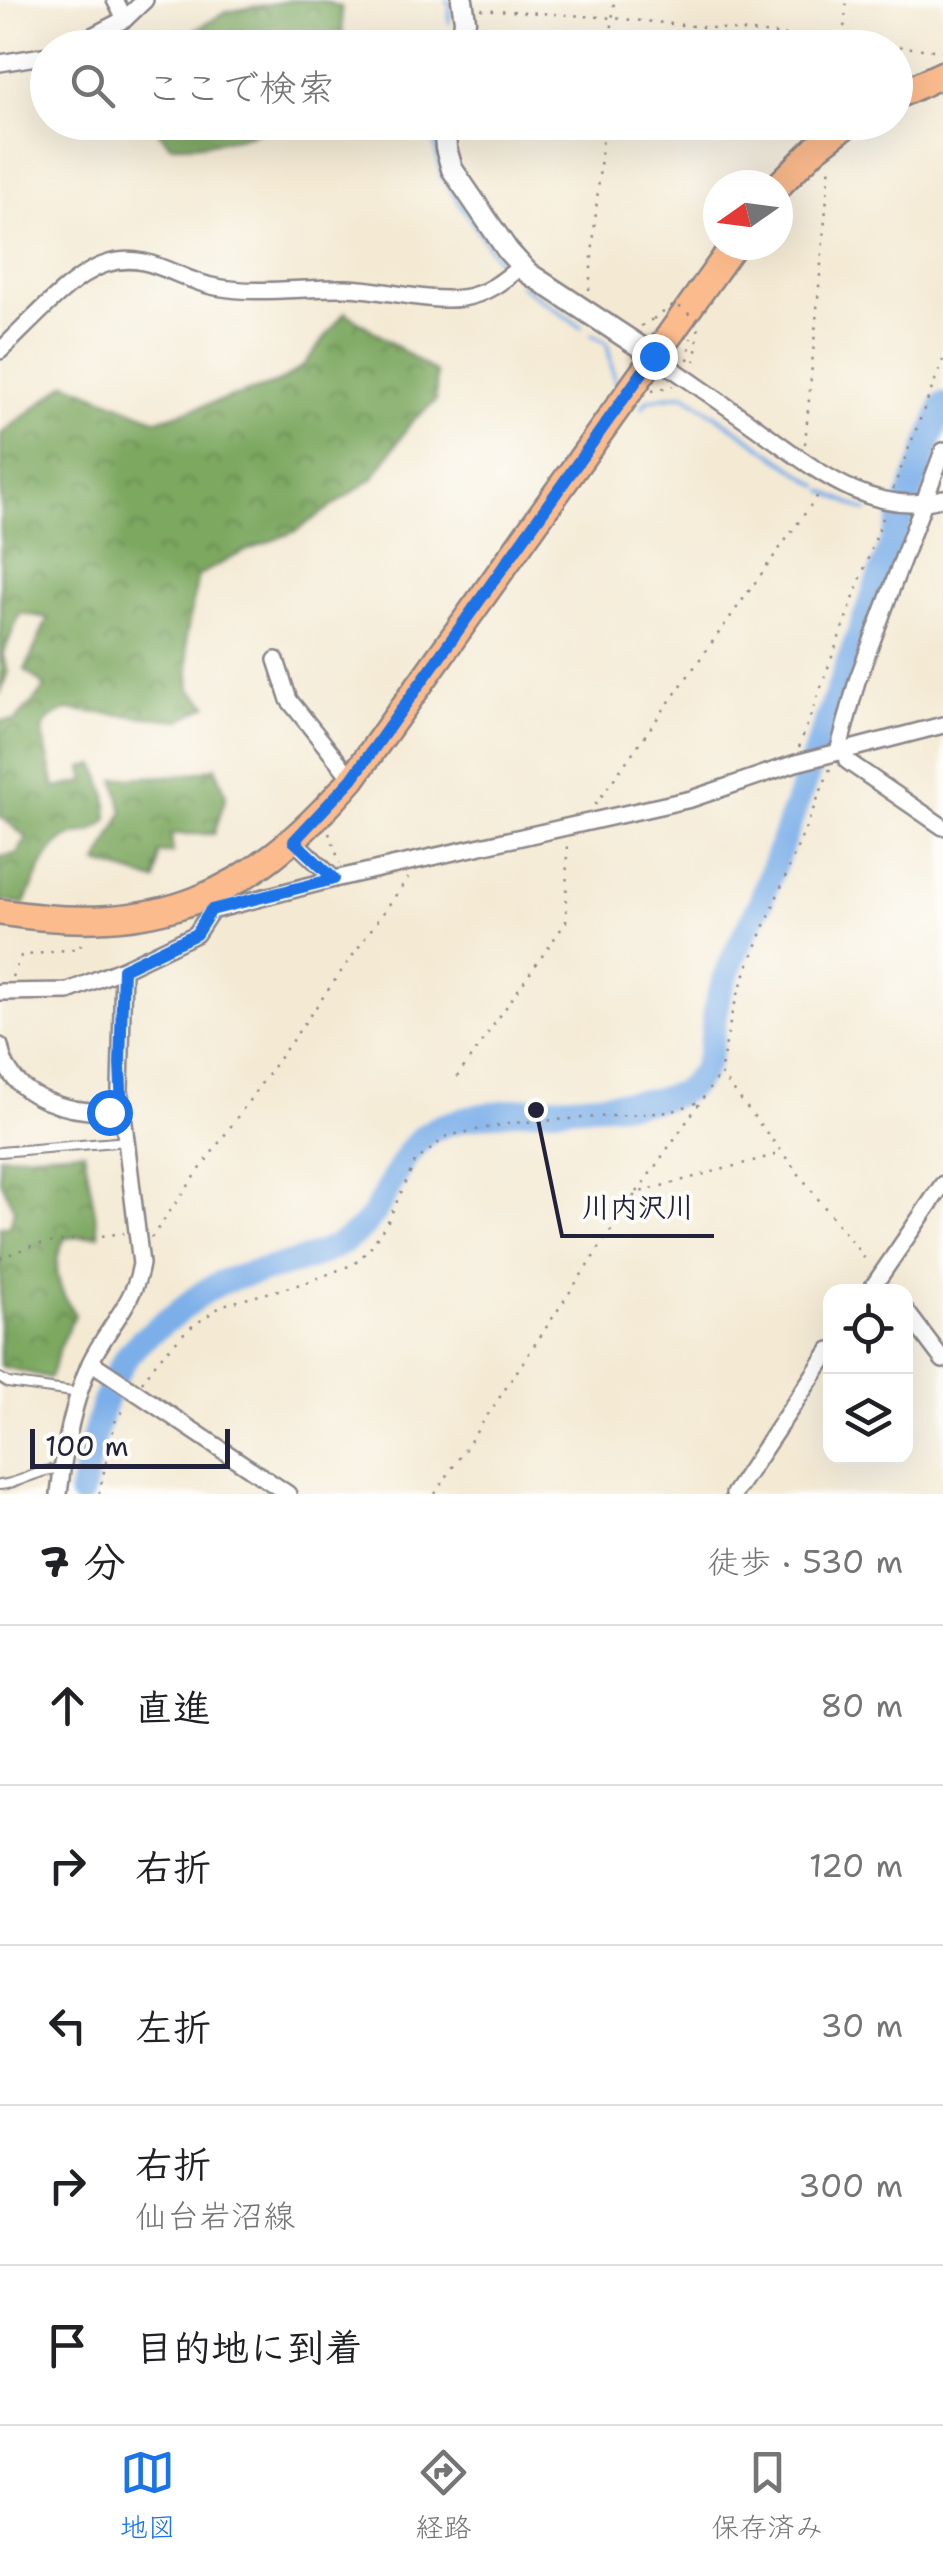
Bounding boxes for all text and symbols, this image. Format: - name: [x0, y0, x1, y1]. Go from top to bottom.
- search box: [30, 30, 913, 140]
- icon: search: [65, 58, 120, 113]
- text: ここで検索: [145, 62, 335, 113]
- north arrow: [703, 170, 793, 260]
- route end: [632, 334, 678, 380]
- route start: [87, 1090, 133, 1136]
- callout: 川内沢川: [562, 1178, 714, 1236]
- text: 川内沢川: [582, 1188, 694, 1226]
- map controls: [823, 1284, 913, 1464]
- button: locate: [823, 1284, 913, 1374]
- button: layers: [823, 1374, 913, 1464]
- scale bar: [30, 1424, 230, 1468]
- text: 100 m: [45, 1427, 129, 1465]
- text: 7 分: [40, 1534, 126, 1590]
- text: 徒歩 · 530 m: [707, 1540, 903, 1583]
- icon: ahead: [40, 1678, 95, 1733]
- text: 直進: [135, 1682, 211, 1733]
- text: 80 m: [820, 1684, 903, 1727]
- icon: right: [40, 1838, 95, 1893]
- text: 右折: [135, 1842, 211, 1893]
- text: 120 m: [809, 1844, 903, 1887]
- icon: left: [40, 1998, 95, 2053]
- text: 左折: [135, 2002, 211, 2053]
- text: 30 m: [820, 2004, 903, 2047]
- text: 右折: [135, 2139, 211, 2190]
- icon: right: [40, 2158, 95, 2213]
- text: 300 m: [798, 2164, 903, 2207]
- text: 仙台岩沼線: [135, 2194, 295, 2237]
- icon: arrive: [40, 2318, 95, 2373]
- text: 目的地に到着: [135, 2322, 363, 2373]
- tab: 地図: [120, 2445, 176, 2546]
- tab: 経路: [415, 2445, 471, 2546]
- tab: 保存済み: [711, 2445, 823, 2546]

